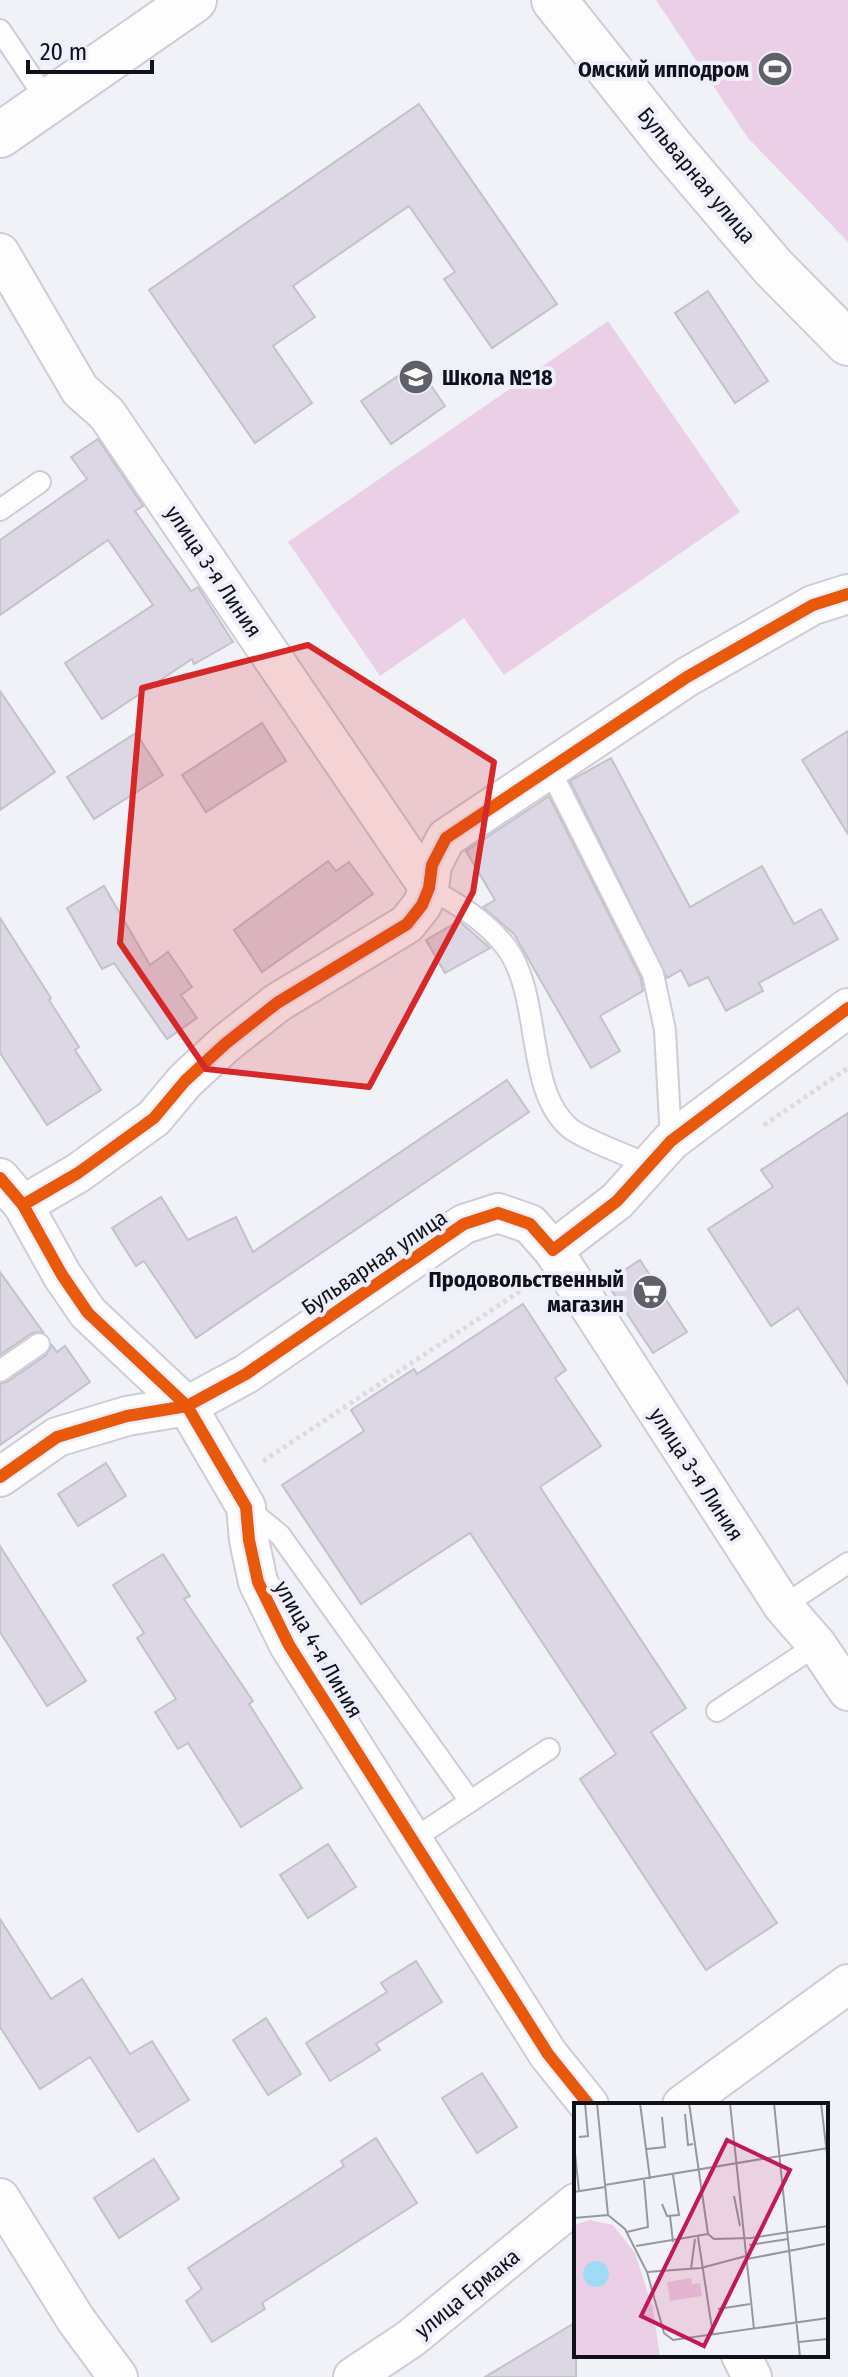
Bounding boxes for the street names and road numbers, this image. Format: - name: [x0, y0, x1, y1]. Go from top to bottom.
- street label: Бульварная улица: [632, 102, 761, 249]
- street label: улица 3-я Линия: [160, 500, 268, 642]
- street label: Бульварная улица: [296, 1204, 452, 1321]
- street label: улица 3-я Линия: [644, 1403, 750, 1546]
- street label: улица 4-я Линия: [268, 1576, 369, 1723]
- street label: улица Ермака: [409, 2243, 525, 2344]

